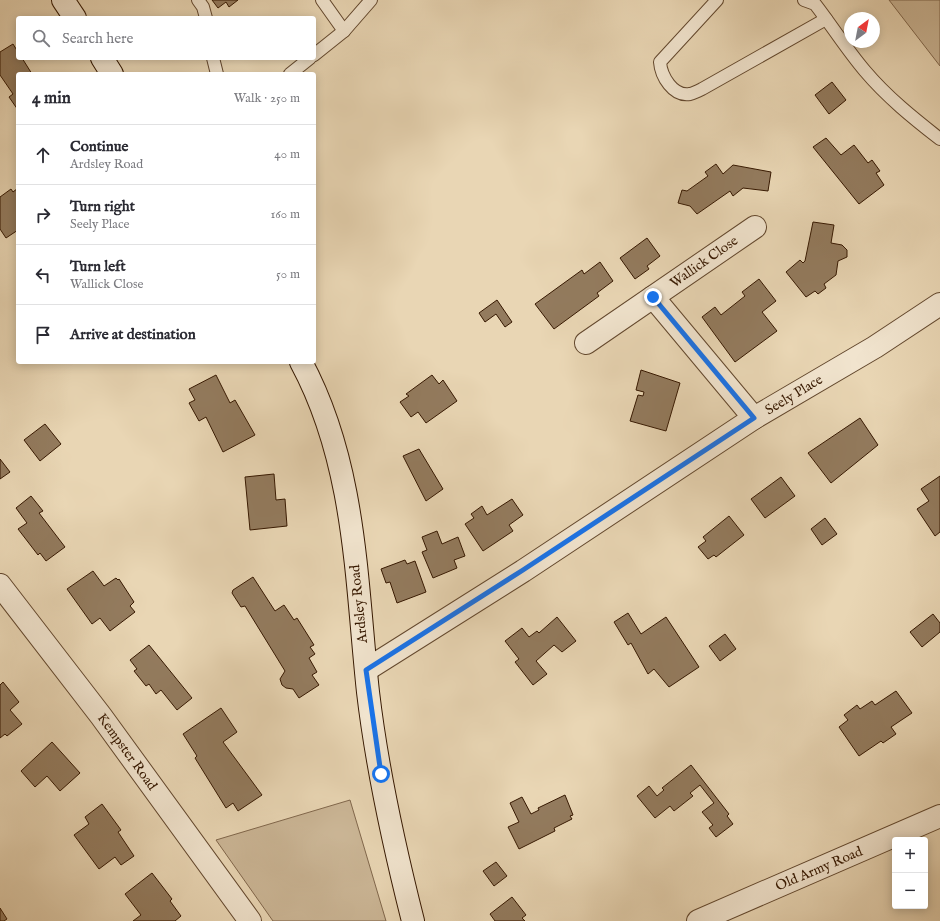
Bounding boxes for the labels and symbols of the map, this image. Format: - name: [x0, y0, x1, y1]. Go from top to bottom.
- north arrow: [844, 12, 880, 48]
- street label: Wallick Close: [666, 232, 742, 292]
- route end: [644, 288, 662, 306]
- street label: Seely Place: [762, 370, 827, 419]
- street label: Ardsley Road: [346, 563, 372, 645]
- street label: Kempster Road: [93, 710, 161, 795]
- route start: [372, 765, 390, 783]
- street label: Old Army Road: [773, 842, 866, 895]

